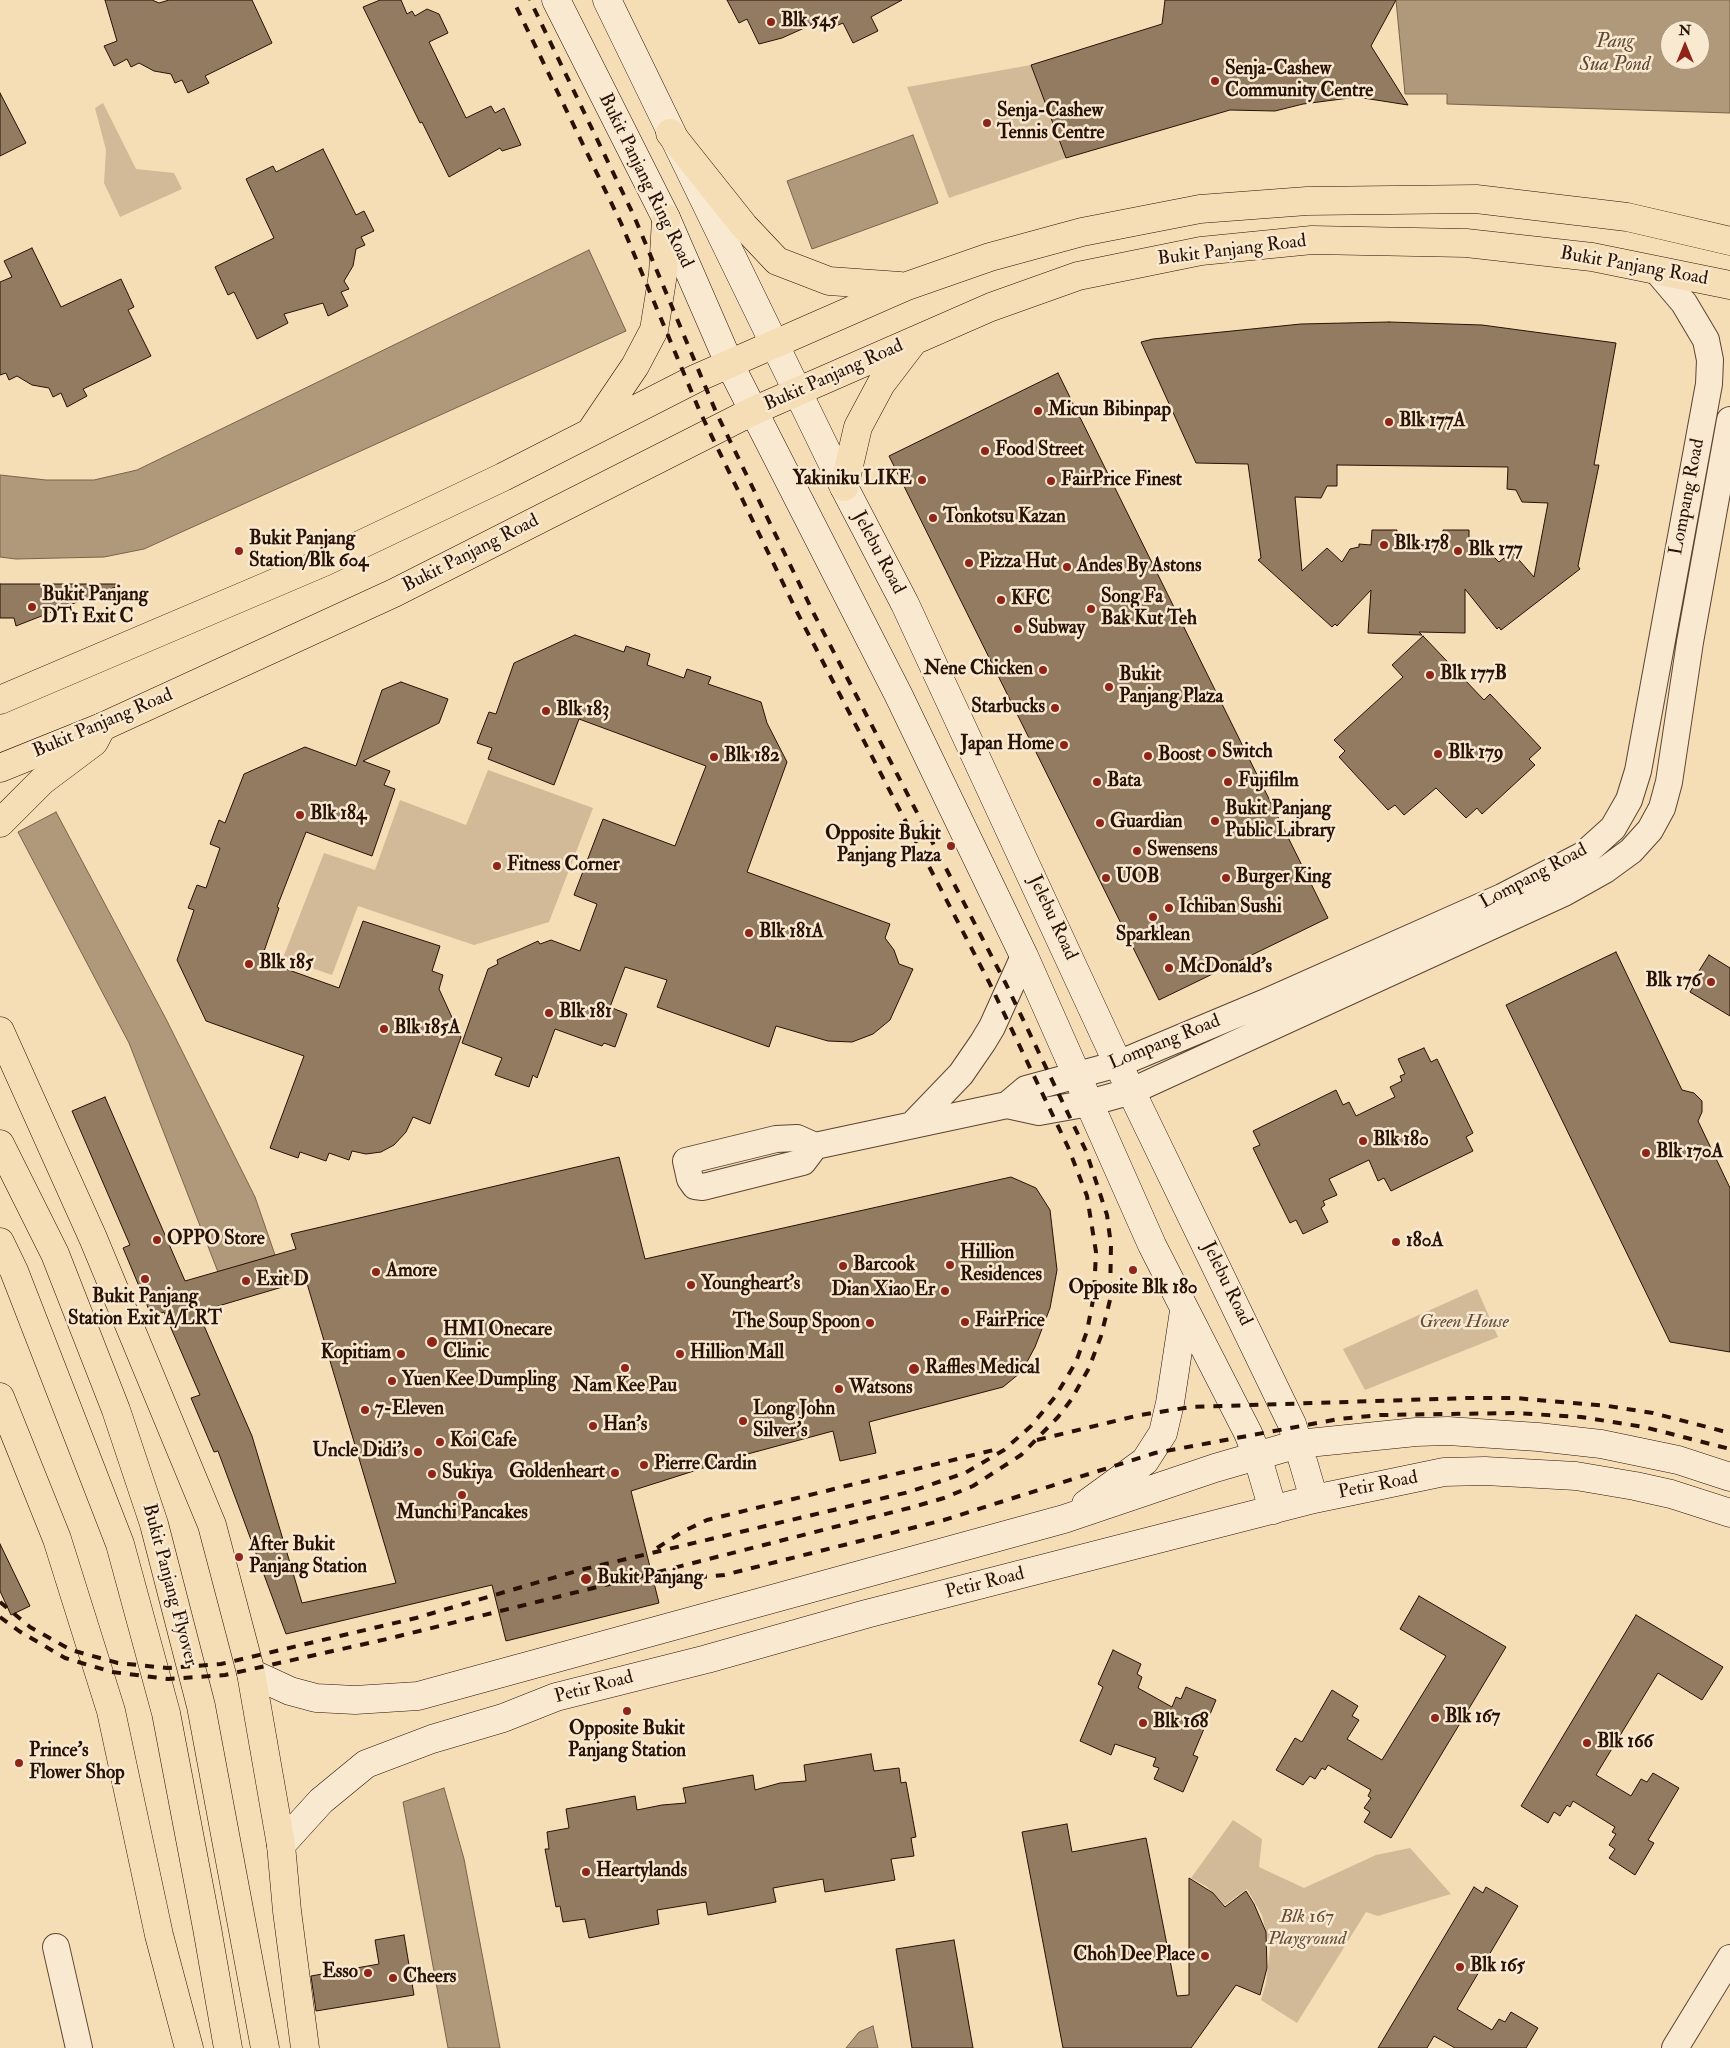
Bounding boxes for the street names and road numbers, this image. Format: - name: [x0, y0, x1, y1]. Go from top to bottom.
- street label: Bukit Panjang Ring Road: [593, 90, 697, 272]
- street label: Bukit Panjang Road: [1156, 231, 1308, 271]
- street label: Bukit Panjang Road: [1558, 243, 1710, 291]
- street label: Bukit Panjang Road: [761, 335, 907, 417]
- street label: Lompang Road: [1666, 437, 1710, 557]
- street label: Jelebu Road: [847, 508, 909, 598]
- street label: Bukit Panjang Road: [399, 510, 543, 598]
- street label: Bukit Panjang Road: [30, 684, 176, 764]
- street label: Lompang Road: [1477, 839, 1591, 915]
- street label: Jelebu Road: [1022, 872, 1082, 964]
- street label: Lompang Road: [1106, 1010, 1224, 1076]
- street label: Jelebu Road: [1196, 1238, 1256, 1330]
- street label: Petir Road: [1336, 1467, 1420, 1505]
- street label: Bukit Panjang Flyover: [136, 1501, 202, 1669]
- street label: Petir Road: [943, 1563, 1027, 1605]
- street label: Petir Road: [552, 1667, 636, 1709]

